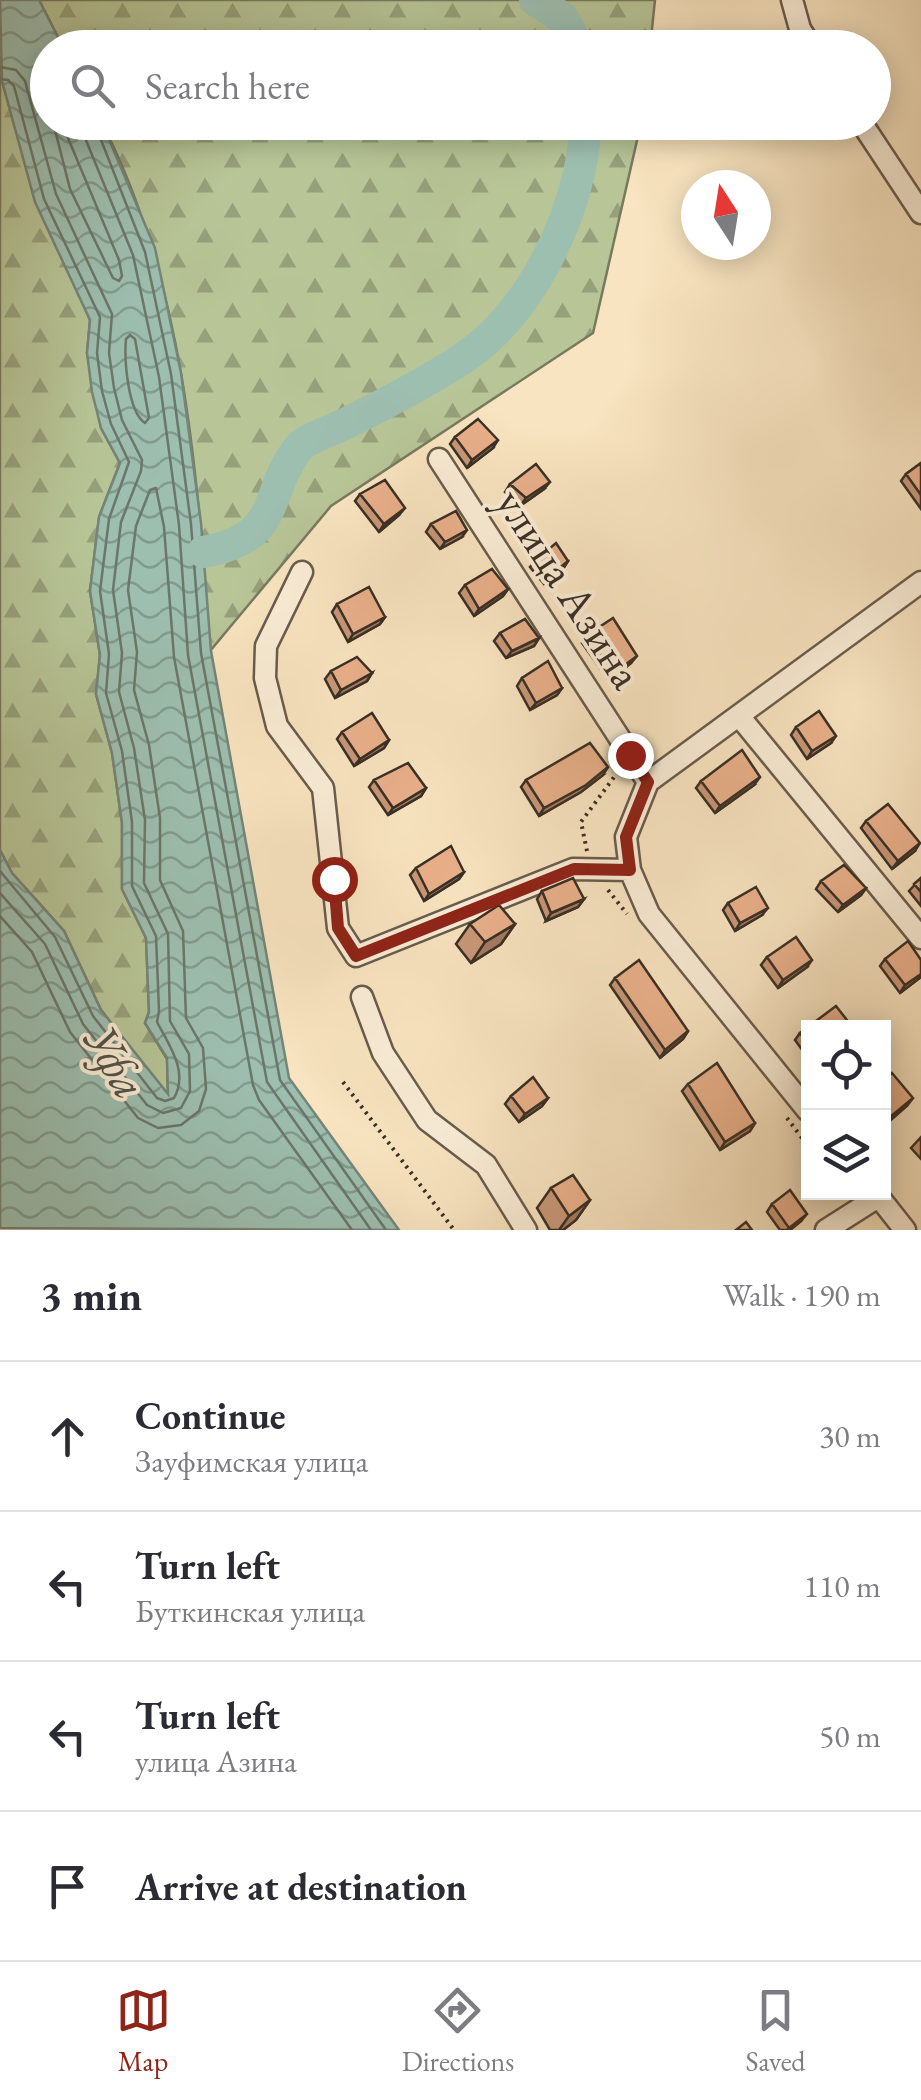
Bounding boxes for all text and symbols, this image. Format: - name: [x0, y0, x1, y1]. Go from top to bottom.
- search box: [30, 30, 891, 140]
- icon: search: [65, 58, 120, 113]
- text: Search here: [145, 61, 310, 110]
- north arrow: [681, 170, 771, 260]
- street label: улица Азина: [484, 477, 656, 699]
- route end: [608, 733, 654, 779]
- route start: [312, 857, 358, 903]
- water label: Уфа: [70, 1013, 162, 1109]
- map controls: [801, 1020, 891, 1200]
- button: locate: [801, 1020, 891, 1110]
- button: layers: [801, 1110, 891, 1200]
- text: 3 min: [40, 1268, 142, 1323]
- text: Walk · 190 m: [723, 1274, 881, 1316]
- text: Continue: [135, 1391, 286, 1440]
- icon: ahead: [40, 1409, 95, 1464]
- text: 30 m: [819, 1415, 881, 1457]
- text: Зауфимская улица: [135, 1440, 368, 1482]
- text: Turn left: [135, 1541, 280, 1590]
- icon: left: [40, 1559, 95, 1614]
- text: 110 m: [804, 1565, 881, 1607]
- text: Буткинская улица: [135, 1590, 365, 1632]
- text: Turn left: [135, 1691, 280, 1740]
- icon: left: [40, 1709, 95, 1764]
- text: 50 m: [819, 1715, 881, 1757]
- text: улица Азина: [135, 1740, 297, 1782]
- icon: arrive: [40, 1859, 95, 1914]
- text: Arrive at destination: [135, 1862, 467, 1911]
- tab: Map: [116, 1983, 171, 2079]
- tab: Directions: [402, 1983, 514, 2079]
- tab: Saved: [745, 1983, 805, 2079]

